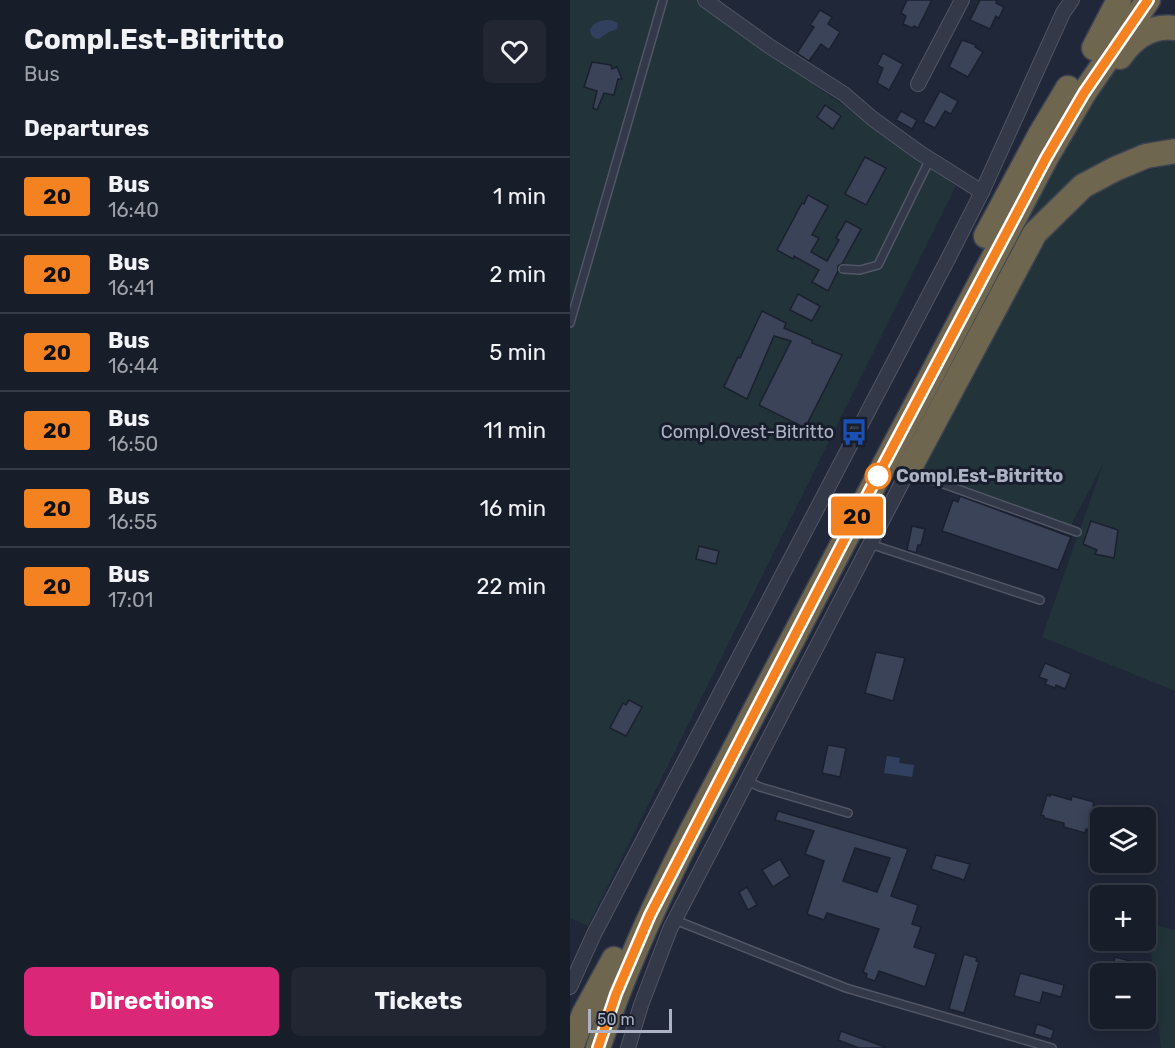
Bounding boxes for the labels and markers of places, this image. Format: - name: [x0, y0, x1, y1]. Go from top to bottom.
- bus stop icon: Compl.Ovest-Bitritto: [839, 417, 869, 447]
- place label: Compl.Ovest-Bitritto: [661, 421, 834, 443]
- marker: Compl.Est-Bitritto: [865, 463, 891, 489]
- place label: Compl.Est-Bitritto: [896, 465, 1063, 487]

